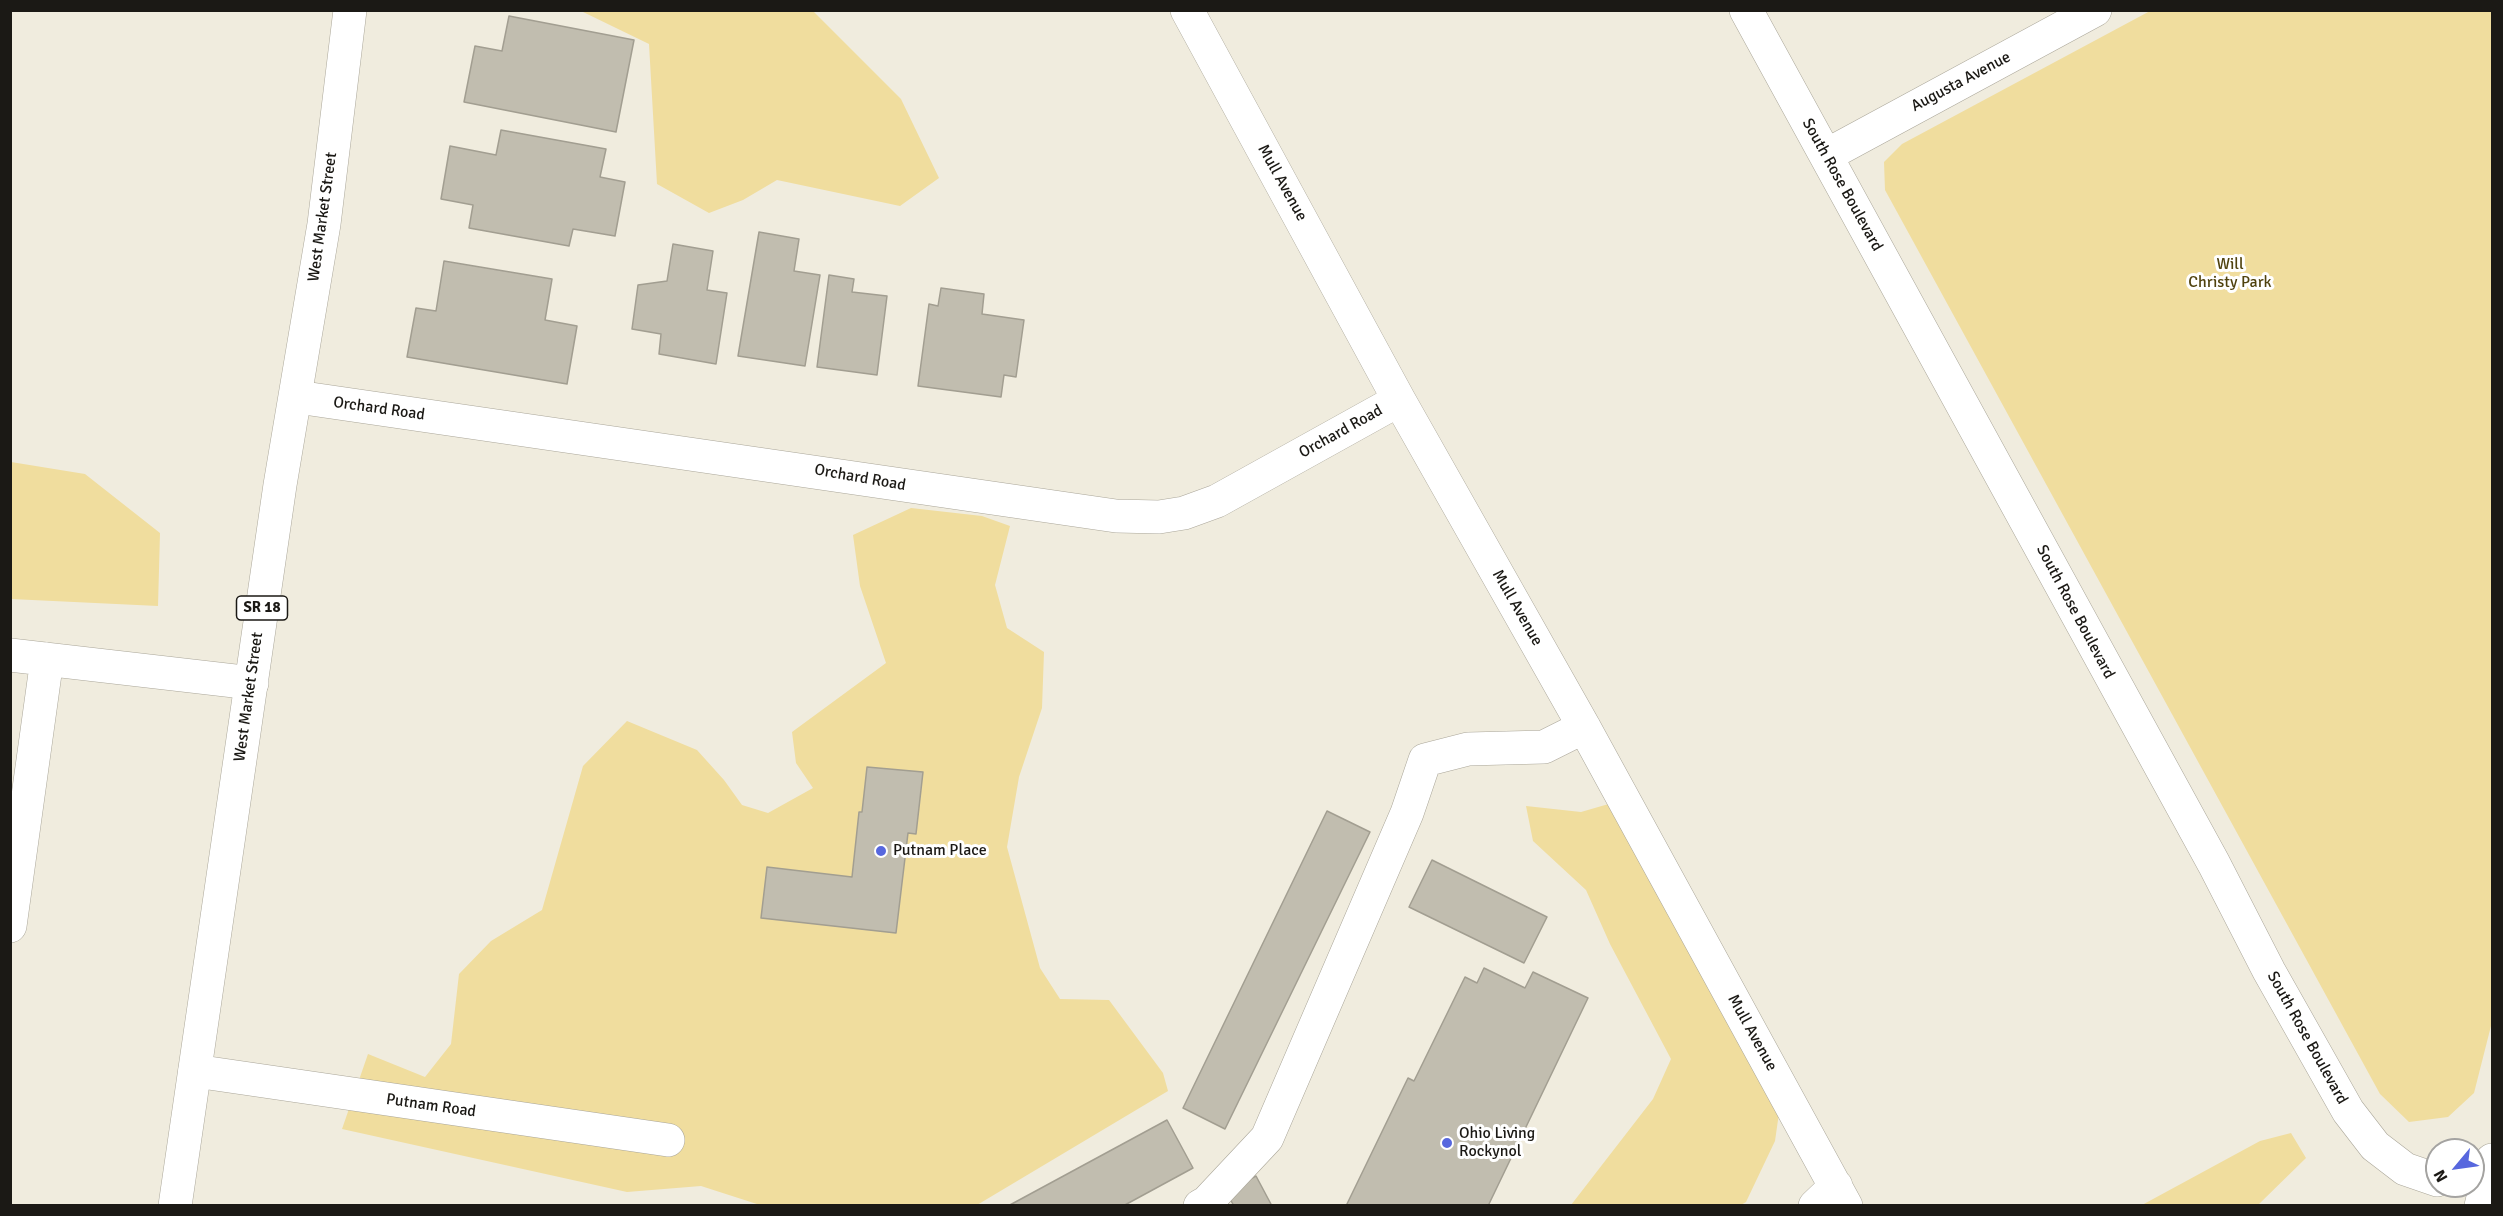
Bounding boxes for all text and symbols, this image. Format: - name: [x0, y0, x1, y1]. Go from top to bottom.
- street label: Augusta Avenue: [1908, 48, 2014, 116]
- street label: South Rose Boulevard: [1798, 115, 1886, 255]
- street label: Mull Avenue: [1253, 141, 1311, 225]
- street label: West Market Street: [304, 151, 342, 283]
- park label: Will Christy Park: [2188, 255, 2272, 293]
- street label: Orchard Road: [332, 393, 426, 425]
- street label: Orchard Road: [1296, 401, 1386, 463]
- street label: Orchard Road: [813, 461, 907, 495]
- street label: South Rose Boulevard: [2032, 542, 2118, 682]
- street label: Mull Avenue: [1488, 567, 1546, 649]
- road number: SR 18: [236, 596, 288, 620]
- street label: West Market Street: [230, 631, 268, 763]
- place label: Putnam Place: [893, 841, 987, 861]
- marker: Putnam Place: [874, 844, 888, 858]
- street label: South Rose Boulevard: [2263, 968, 2351, 1108]
- street label: Mull Avenue: [1723, 991, 1781, 1075]
- street label: Putnam Road: [385, 1090, 477, 1122]
- place label: Ohio Living Rockynol: [1459, 1124, 1535, 1162]
- marker: Ohio Living Rockynol: [1440, 1136, 1454, 1150]
- north arrow: [2425, 1138, 2485, 1198]
- text: N: [2430, 1166, 2452, 1185]

